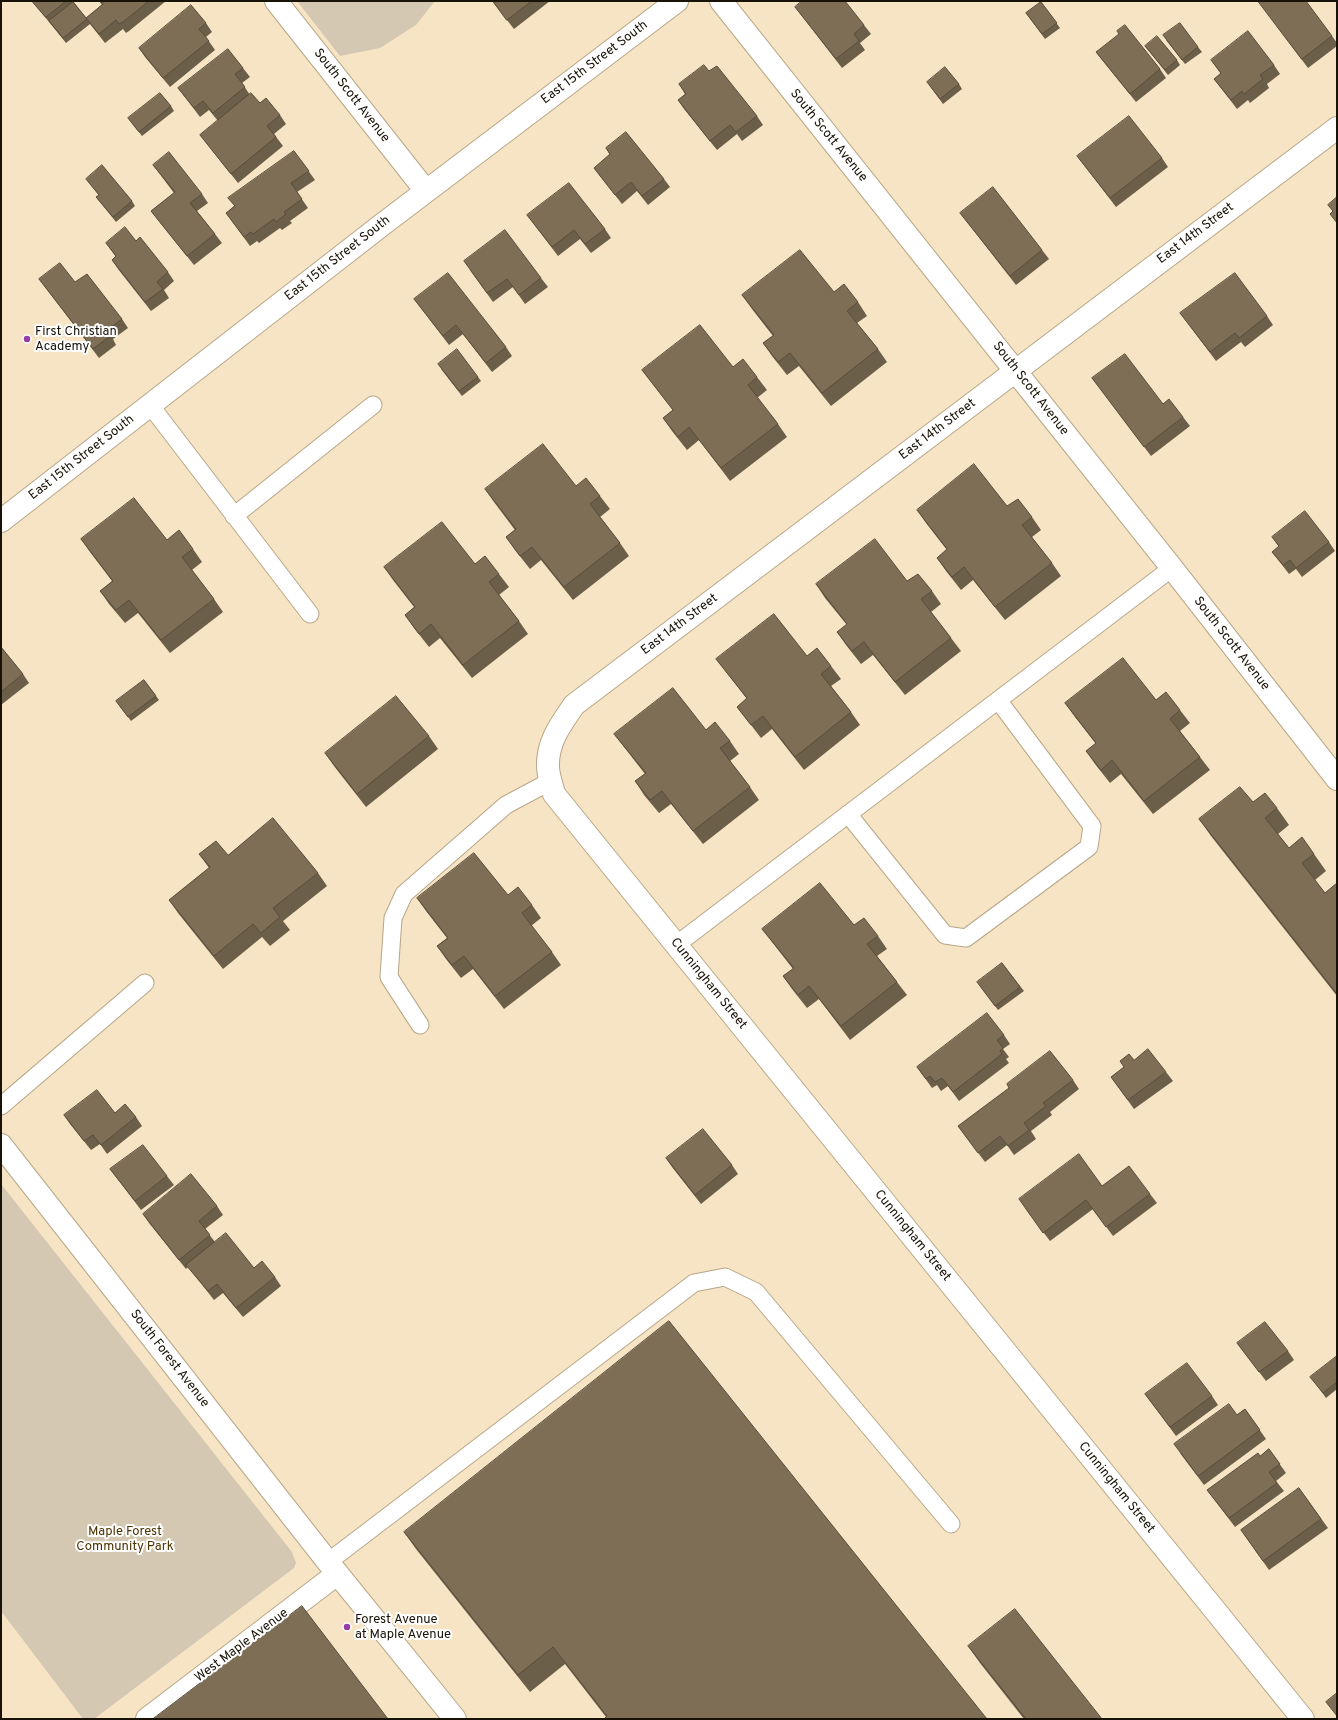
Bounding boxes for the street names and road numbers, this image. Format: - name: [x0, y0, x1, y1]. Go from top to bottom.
- street label: East 15th Street South: [539, 18, 651, 108]
- street label: South Scott Avenue: [310, 46, 392, 146]
- street label: South Scott Avenue: [786, 87, 870, 185]
- street label: East 14th Street: [1155, 200, 1237, 268]
- street label: East 15th Street South: [282, 213, 394, 305]
- street label: South Scott Avenue: [989, 339, 1071, 439]
- street label: East 14th Street: [897, 396, 979, 464]
- street label: East 15th Street South: [26, 412, 138, 504]
- street label: East 14th Street: [639, 591, 721, 659]
- street label: South Scott Avenue: [1190, 594, 1272, 694]
- street label: Cunningham Street: [666, 935, 750, 1033]
- street label: Cunningham Street: [870, 1187, 954, 1285]
- street label: South Forest Avenue: [126, 1307, 212, 1411]
- street label: Cunningham Street: [1074, 1439, 1158, 1537]
- street label: West Maple Avenue: [192, 1606, 292, 1686]

